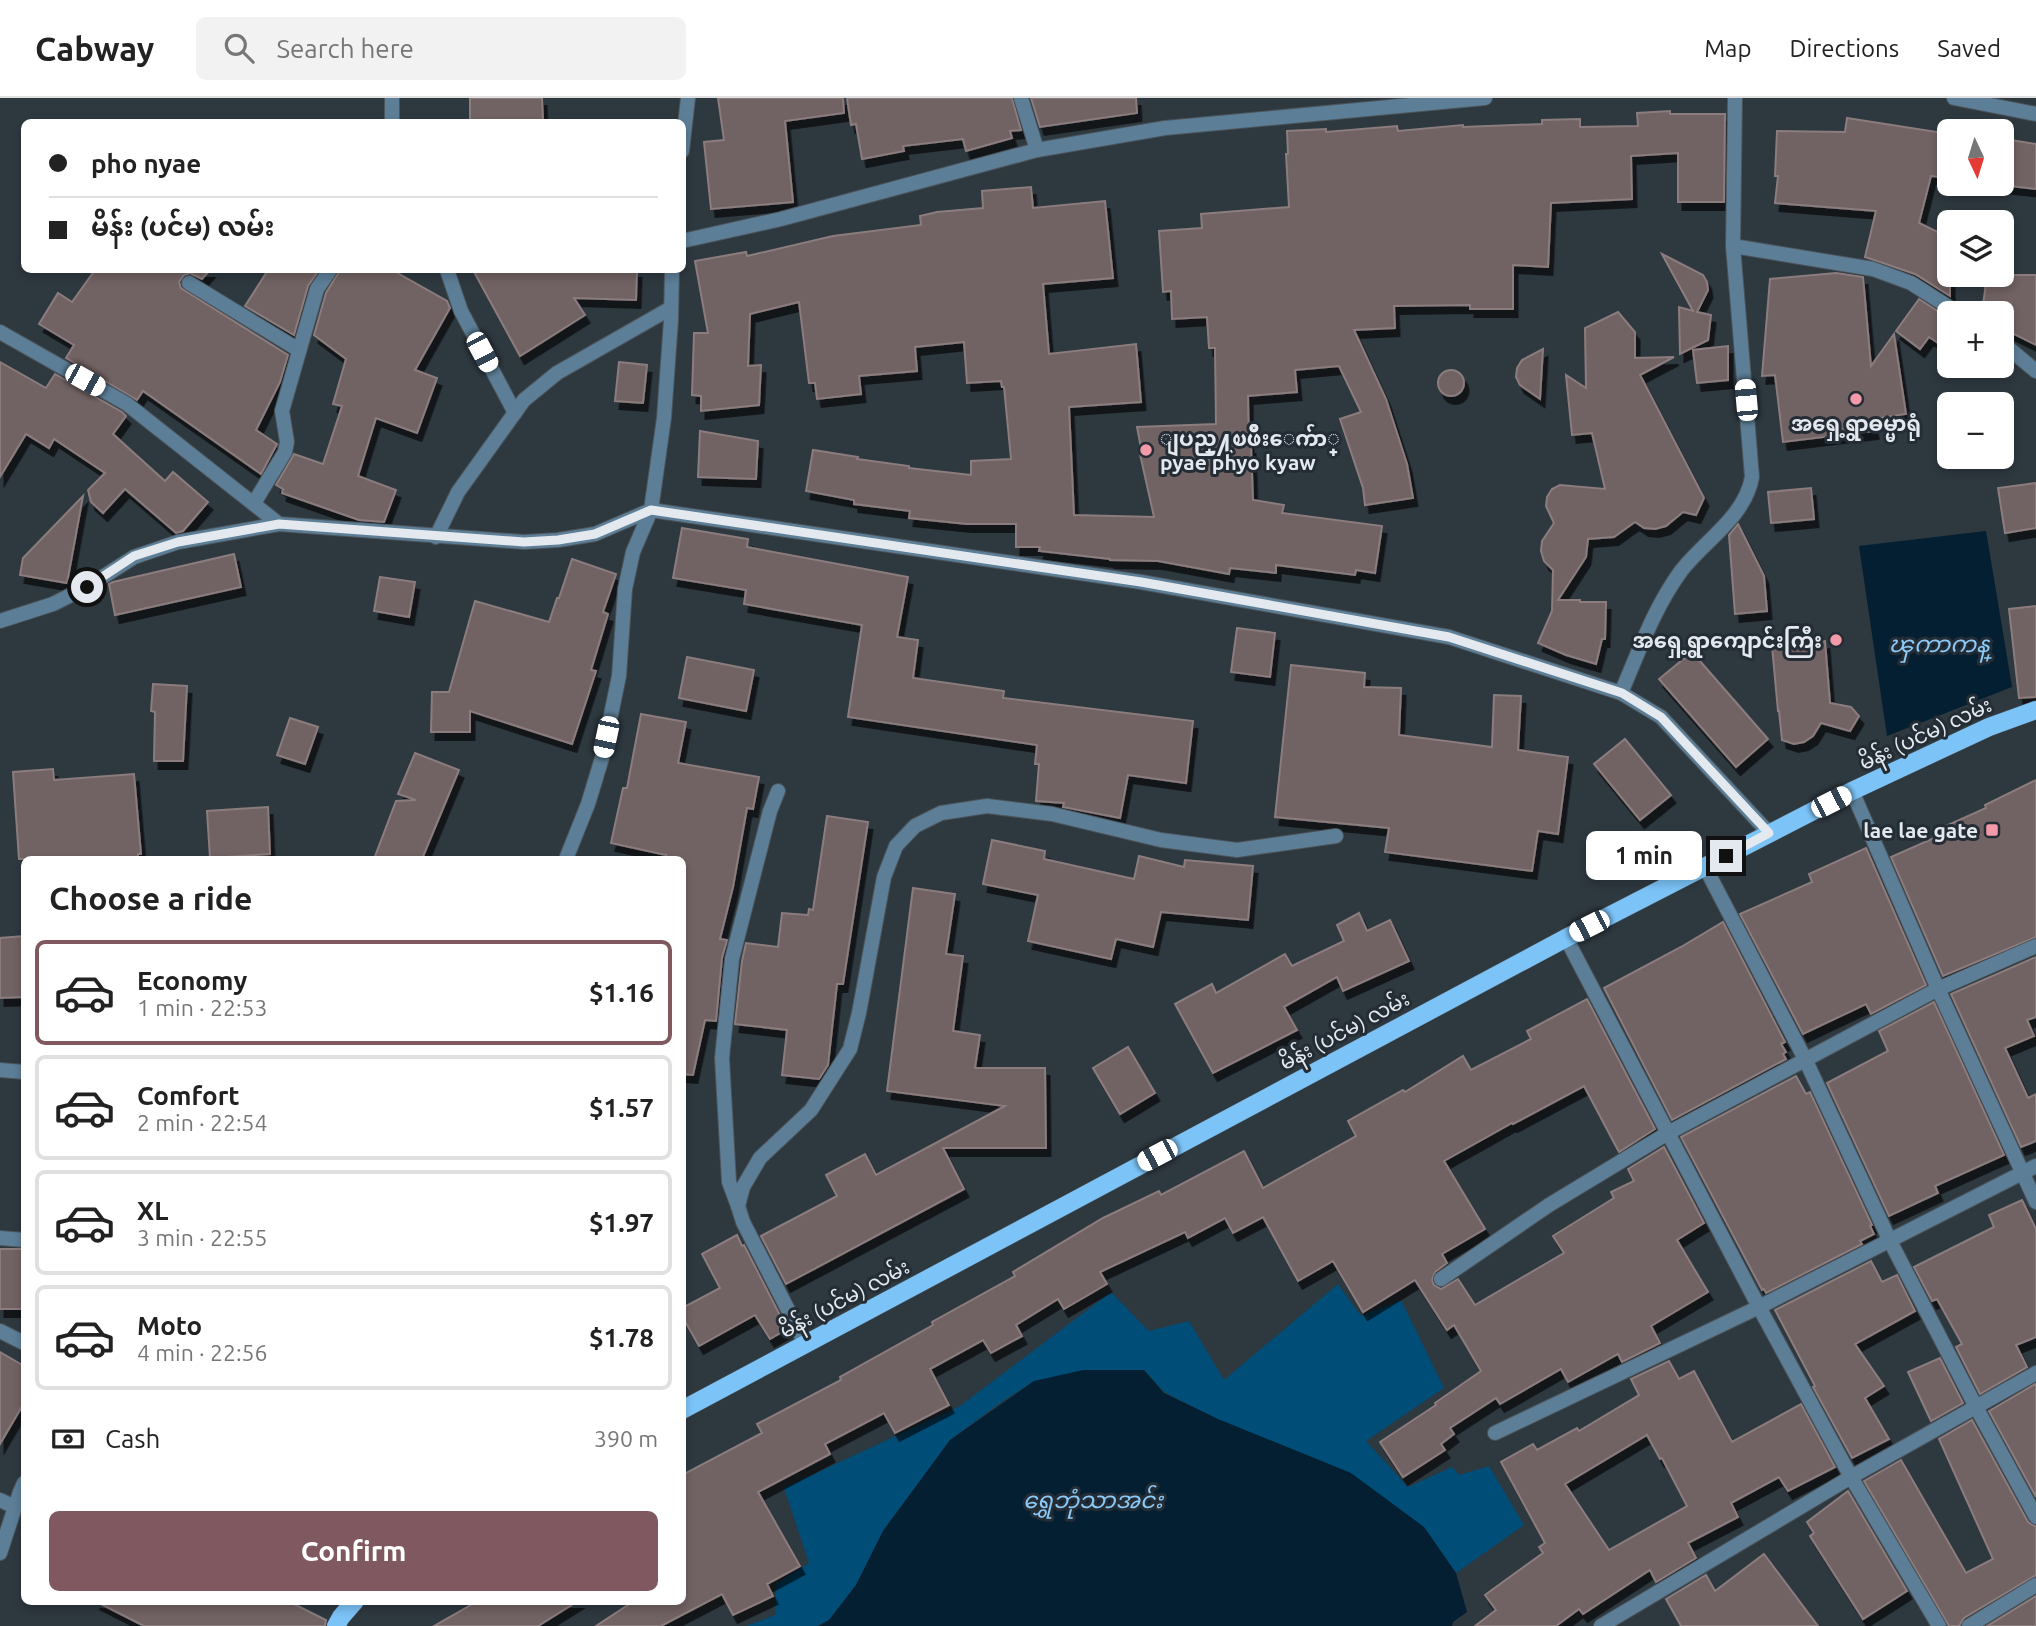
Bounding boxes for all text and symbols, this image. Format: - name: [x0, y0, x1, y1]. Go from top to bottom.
- search box: [196, 17, 686, 80]
- icon: search: [220, 29, 258, 67]
- text: Cabway: [35, 30, 154, 67]
- text: Search here: [276, 34, 414, 63]
- text: Map: [1704, 35, 1751, 62]
- text: Directions: [1789, 35, 1899, 62]
- text: Saved: [1937, 35, 2001, 62]
- north arrow: [1937, 119, 2014, 196]
- map controls: [1937, 119, 2014, 469]
- text: pho nyae: [91, 149, 201, 178]
- button: layers: [1937, 210, 2014, 287]
- text: မိန်း (ပင်မ) လမ်း: [91, 212, 274, 241]
- button: +: [1937, 301, 2014, 378]
- car: [463, 329, 502, 375]
- car: [62, 361, 109, 399]
- car: [1734, 378, 1759, 422]
- marker: အရှေ့ရွာဓမ္မာရုံ: [1848, 391, 1864, 407]
- button: −: [1937, 392, 2014, 469]
- place label: အရှေ့ရွာဓမ္မာရုံ: [1791, 411, 1921, 442]
- place label: ျပည္႔ၿဖိဳးေက်ာ္ pyae phyo kyaw: [1160, 423, 1340, 474]
- marker: ျပည္႔ၿဖိဳးေက်ာ္ pyae phyo kyaw: [1138, 442, 1154, 458]
- route start: [71, 571, 103, 603]
- place label: အရှေ့ရွာကျောင်းကြီး: [1632, 625, 1822, 659]
- water label: ၾကာကန္: [1889, 631, 1993, 663]
- marker: အရှေ့ရွာကျောင်းကြီး: [1828, 632, 1844, 648]
- street label: မိန်း (ပင်မ) လမ်း: [1854, 689, 1998, 780]
- car: [592, 714, 621, 760]
- car: [1808, 783, 1855, 821]
- place label: lae lae gate: [1863, 818, 1978, 842]
- marker: lae lae gate: [1984, 822, 2000, 838]
- callout: 1 min: [1586, 832, 1702, 880]
- route end: [1710, 840, 1742, 872]
- text: 1 min: [1615, 843, 1673, 868]
- text: Choose a ride: [49, 880, 252, 916]
- car: [1566, 907, 1613, 945]
- icon: car: [53, 961, 116, 1024]
- text: Economy: [137, 966, 247, 995]
- text: $1.16: [589, 978, 654, 1007]
- street label: မိန်း (ပင်မ) လမ်း: [1274, 983, 1416, 1080]
- text: 1 min · 22:53: [137, 995, 268, 1020]
- icon: car: [53, 1076, 116, 1139]
- text: Comfort: [137, 1081, 240, 1110]
- text: $1.57: [589, 1093, 654, 1122]
- text: 2 min · 22:54: [137, 1110, 268, 1135]
- car: [1134, 1136, 1181, 1174]
- icon: car: [53, 1191, 116, 1254]
- text: XL: [137, 1196, 168, 1225]
- text: $1.97: [589, 1208, 654, 1237]
- text: 3 min · 22:55: [137, 1225, 268, 1250]
- street label: မိန်း (ပင်မ) လမ်း: [774, 1251, 916, 1348]
- icon: car: [53, 1306, 116, 1369]
- text: Moto: [137, 1311, 202, 1340]
- text: $1.78: [589, 1323, 654, 1352]
- text: 4 min · 22:56: [137, 1340, 268, 1365]
- icon: cash: [49, 1420, 87, 1458]
- text: Cash: [105, 1424, 160, 1453]
- text: 390 m: [594, 1426, 658, 1451]
- water label: ရွှေဘုံသာအင်း: [1023, 1484, 1165, 1519]
- button: Confirm: [49, 1511, 658, 1591]

